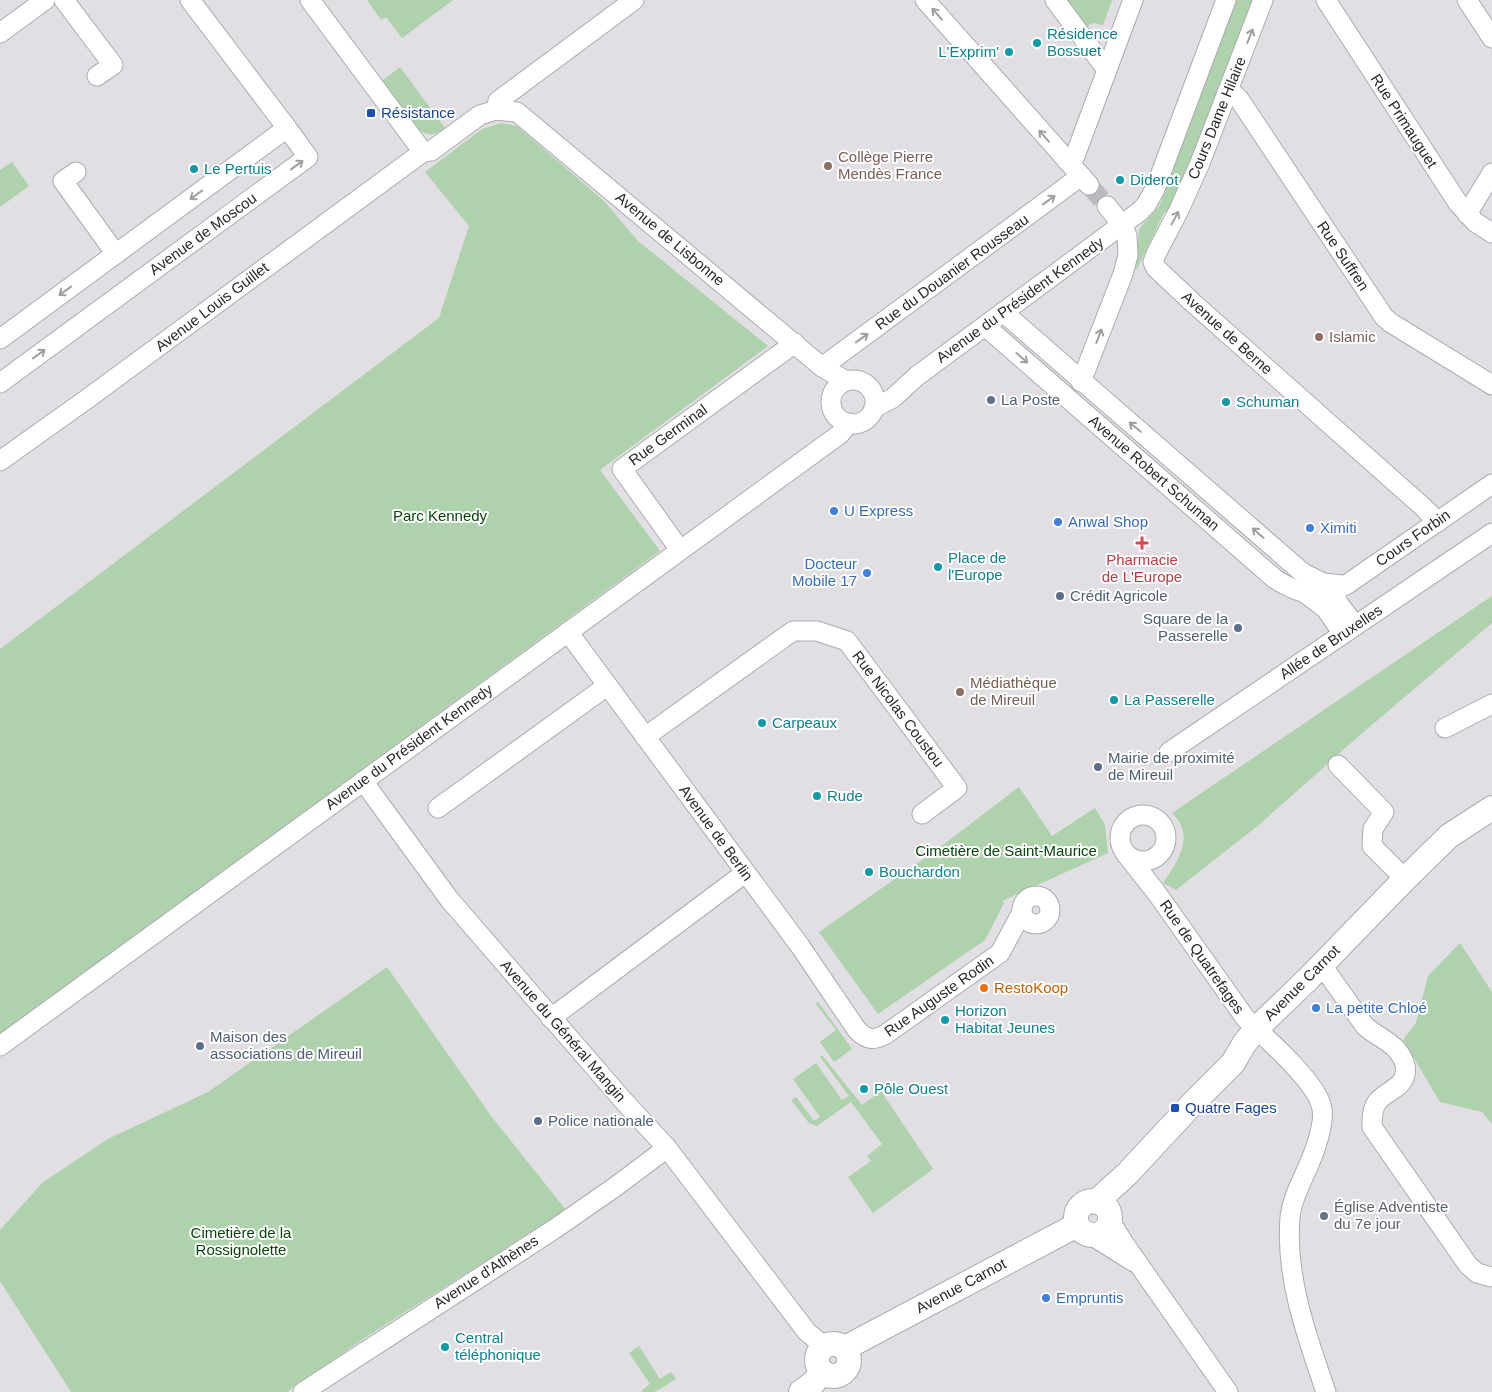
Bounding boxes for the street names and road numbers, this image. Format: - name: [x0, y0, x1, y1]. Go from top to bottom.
- street label: Cours Dame Hilaire: [1184, 54, 1249, 182]
- street label: Rue Primauguet: [1368, 71, 1442, 172]
- street label: Avenue de Lisbonne: [613, 188, 728, 289]
- street label: Avenue de Moscou: [146, 189, 260, 278]
- street label: Rue du Douanier Rousseau: [872, 210, 1032, 333]
- street label: Rue Suffren: [1314, 218, 1373, 294]
- street label: Avenue du Président Kennedy: [933, 233, 1107, 366]
- street label: Avenue Louis Guillet: [152, 258, 272, 355]
- street label: Avenue de Berne: [1179, 288, 1276, 378]
- street label: Rue Germinal: [625, 401, 710, 469]
- street label: Avenue Robert Schuman: [1086, 411, 1223, 534]
- street label: Cours Forbin: [1372, 506, 1453, 569]
- street label: Allée de Bruxelles: [1276, 601, 1385, 682]
- street label: Rue Nicolas Coustou: [849, 647, 948, 770]
- street label: Avenue du Président Kennedy: [322, 680, 496, 813]
- street label: Avenue de Berlin: [676, 782, 757, 884]
- street label: Rue de Quatrefages: [1157, 897, 1248, 1017]
- street label: Avenue Carnot: [1260, 941, 1344, 1024]
- street label: Rue Auguste Rodin: [881, 952, 997, 1040]
- street label: Avenue du Général Mangin: [497, 956, 630, 1105]
- street label: Avenue d'Athènes: [430, 1231, 541, 1312]
- street label: Avenue Carnot: [913, 1254, 1010, 1316]

